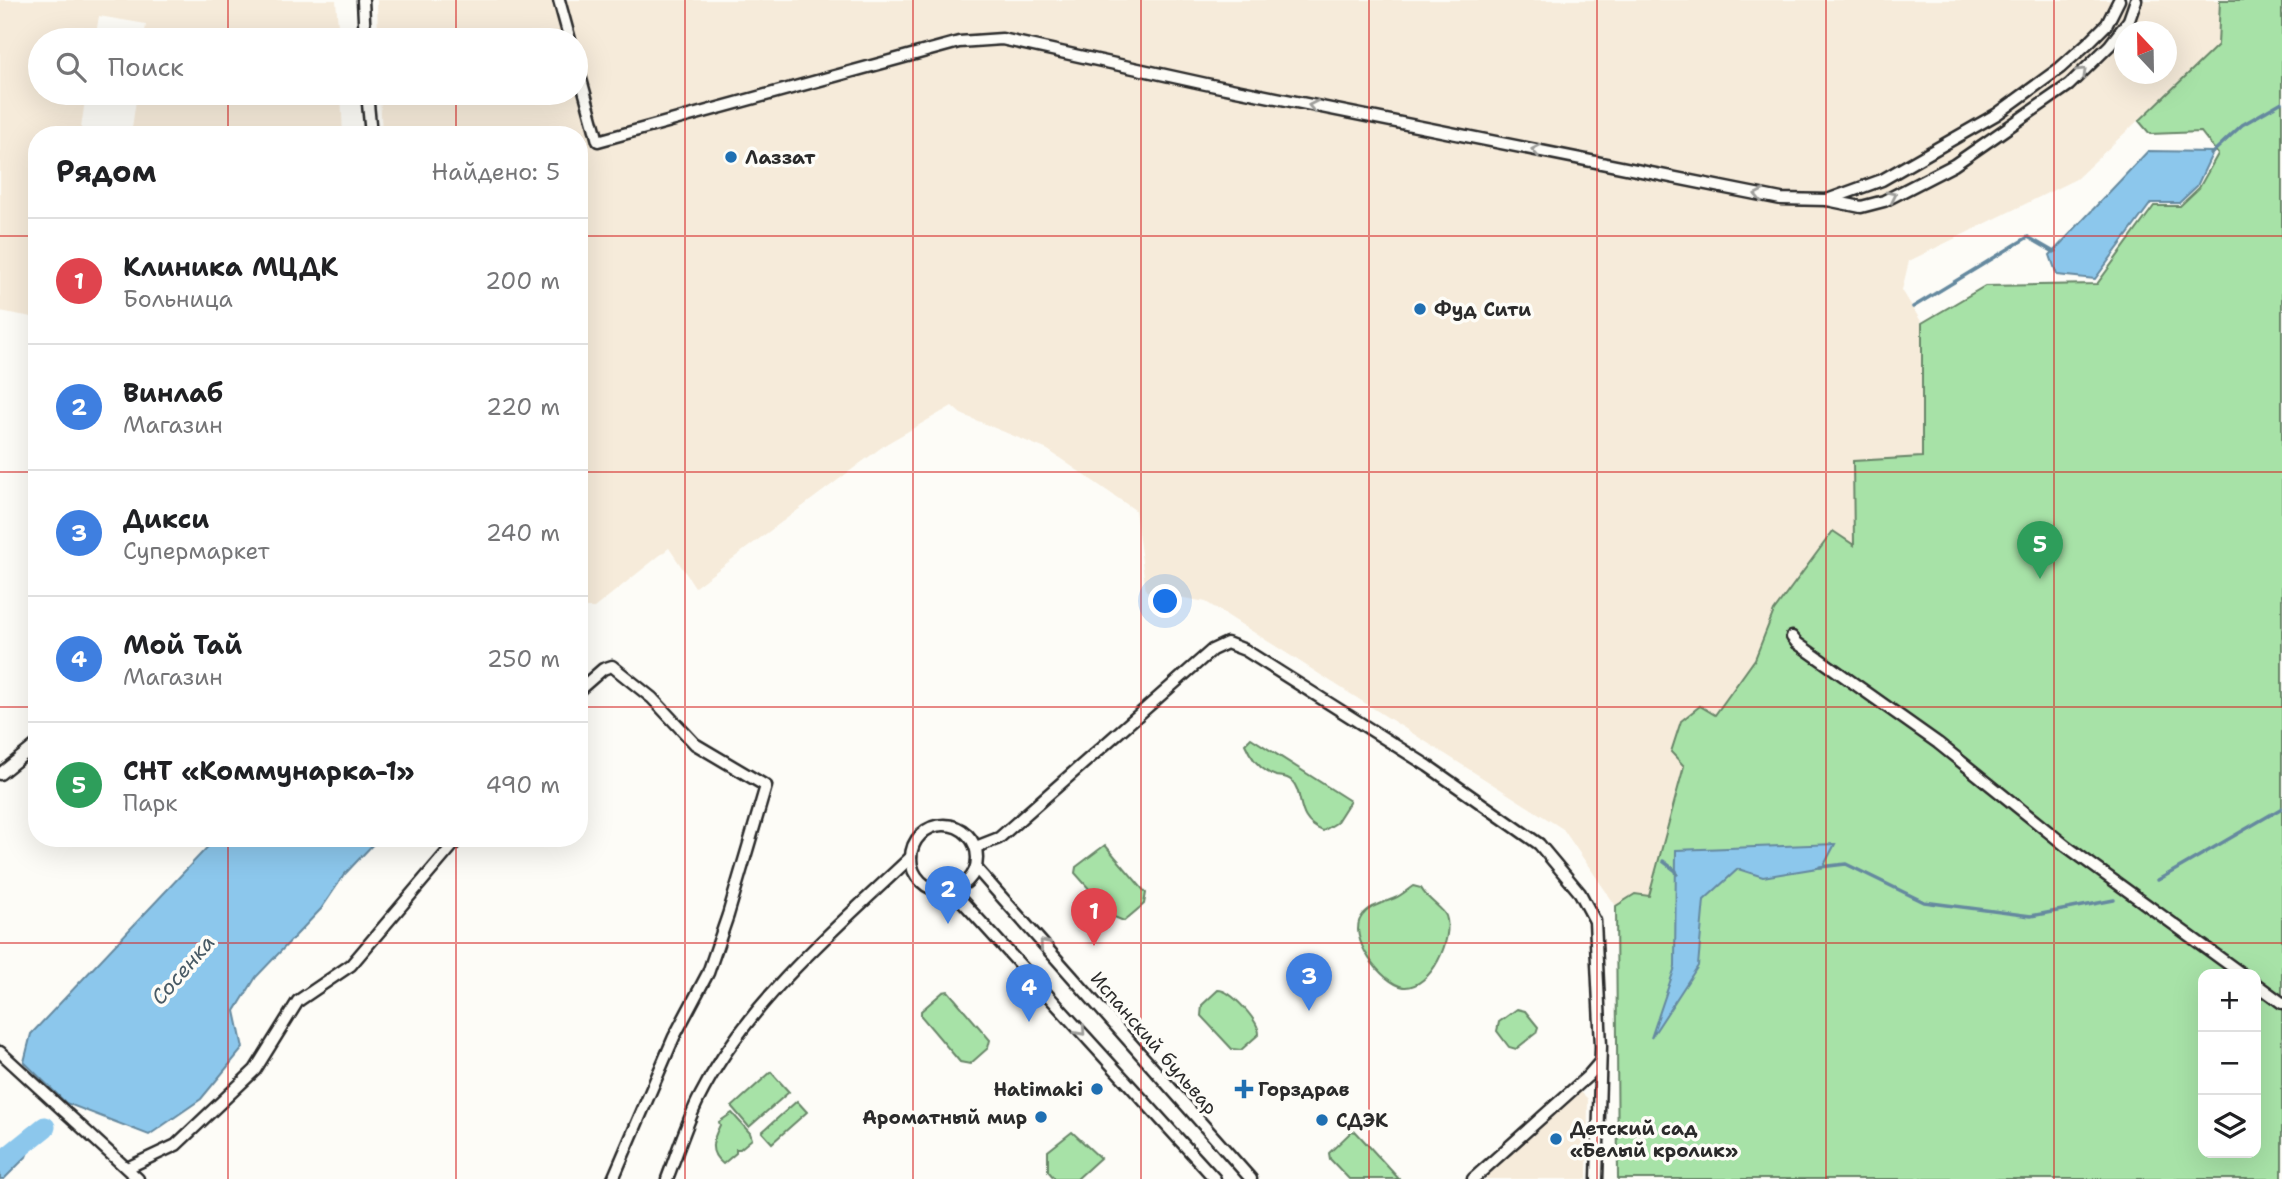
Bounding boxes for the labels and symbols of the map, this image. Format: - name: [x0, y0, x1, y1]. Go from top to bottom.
- north arrow: [2114, 21, 2177, 84]
- one-way arrow: [2074, 68, 2087, 81]
- one-way arrow: [1307, 99, 1319, 114]
- one-way arrow: [1530, 143, 1542, 158]
- place label: Лаззат: [745, 145, 816, 170]
- marker: Лаззат: [723, 149, 739, 165]
- one-way arrow: [1753, 188, 1765, 203]
- one-way arrow: [1885, 191, 1897, 205]
- place label: Фуд Сити: [1434, 297, 1531, 322]
- marker: Фуд Сити: [1412, 301, 1428, 317]
- pin: 5: [2017, 521, 2063, 579]
- your location: [1148, 584, 1182, 618]
- pin: 2: [925, 866, 971, 924]
- pin: 1: [1071, 888, 1117, 946]
- water label: Сосенка: [145, 929, 221, 1011]
- one-way arrow: [1039, 939, 1052, 952]
- pin: 3: [1286, 953, 1332, 1011]
- pin: 4: [1006, 964, 1052, 1022]
- street label: Испанский бульвар: [1085, 966, 1223, 1120]
- one-way arrow: [1072, 1023, 1085, 1036]
- place label: Hatimaki: [993, 1077, 1083, 1102]
- place label: Горздрав: [1258, 1077, 1350, 1102]
- marker: Hatimaki: [1089, 1081, 1105, 1097]
- marker: Горздрав: [1236, 1081, 1252, 1097]
- place label: Ароматный мир: [862, 1105, 1027, 1130]
- place label: СДЭК: [1336, 1108, 1388, 1133]
- marker: Ароматный мир: [1033, 1109, 1049, 1125]
- marker: СДЭК: [1314, 1112, 1330, 1128]
- place label: Детский сад «Белый кролик»: [1570, 1116, 1738, 1163]
- marker: Детский сад «Белый кролик»: [1548, 1131, 1564, 1147]

